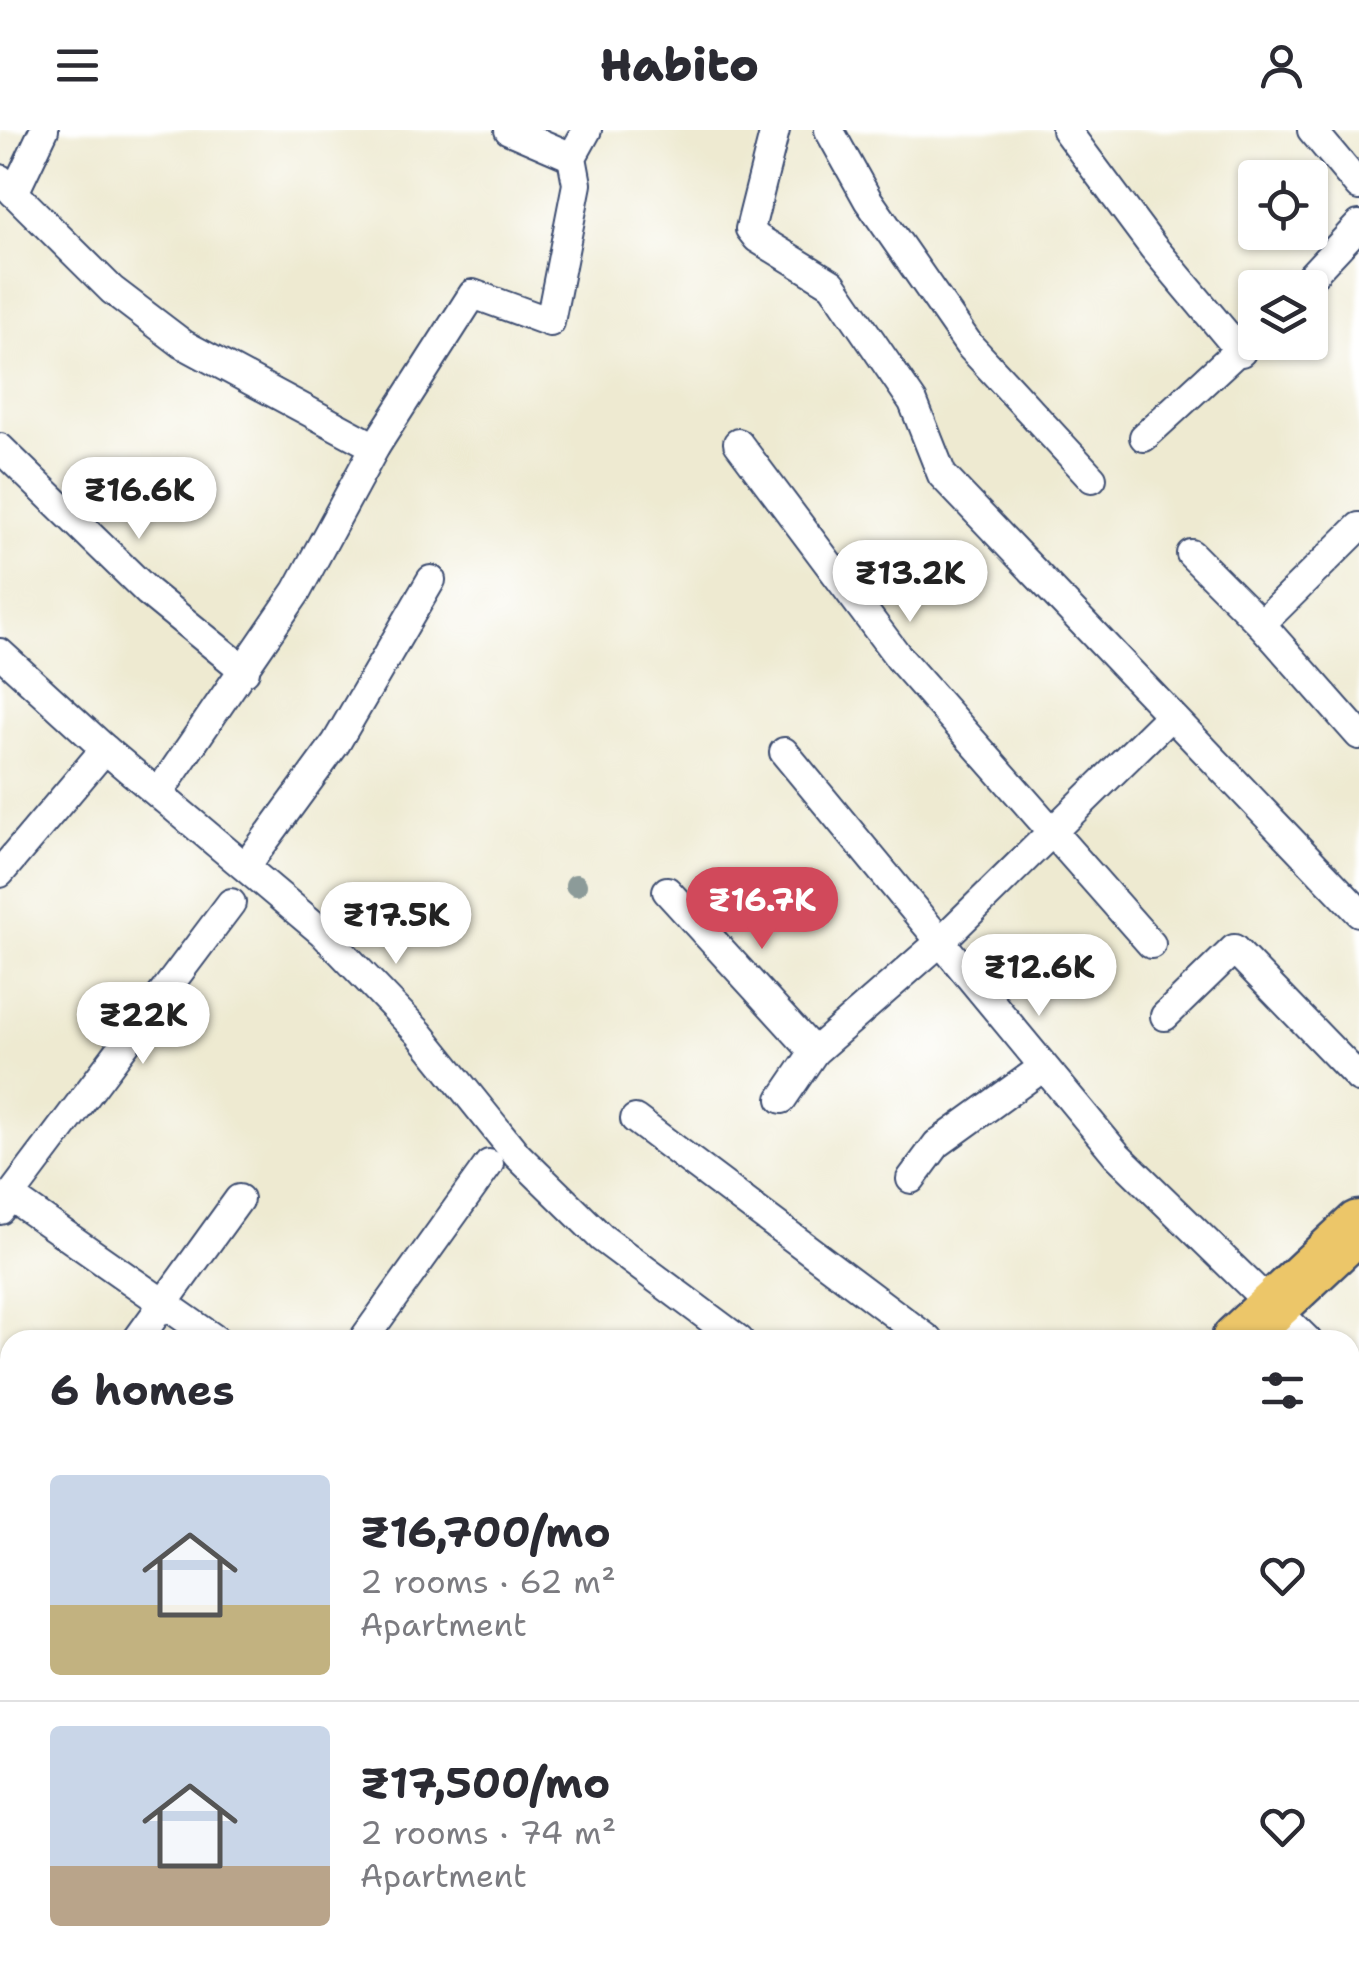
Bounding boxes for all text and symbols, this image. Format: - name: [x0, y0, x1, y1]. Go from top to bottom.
- text: Habito: [600, 35, 759, 95]
- icon: menu: [50, 38, 105, 93]
- icon: person: [1254, 38, 1309, 93]
- map controls: [1238, 160, 1328, 360]
- button: locate: [1238, 160, 1328, 250]
- button: layers: [1238, 270, 1328, 360]
- pin: ₹16.6K: [58, 457, 220, 542]
- text: ₹16.6K: [84, 468, 194, 511]
- pin: ₹13.2K: [829, 540, 991, 625]
- text: ₹13.2K: [855, 551, 965, 594]
- pin: ₹16.7K: [681, 867, 843, 952]
- text: ₹16.7K: [708, 878, 816, 921]
- pin: ₹17.5K: [315, 882, 477, 967]
- text: ₹17.5K: [342, 893, 450, 936]
- pin: ₹12.6K: [958, 934, 1120, 1019]
- text: ₹12.6K: [984, 945, 1094, 988]
- pin: ₹22K: [84, 982, 202, 1067]
- text: ₹22K: [99, 993, 187, 1036]
- text: 6 homes: [50, 1362, 235, 1418]
- icon: filters: [1255, 1363, 1310, 1418]
- text: ₹16,700/mo: [360, 1504, 611, 1560]
- icon: home: [130, 1515, 250, 1635]
- icon: heart: [1255, 1548, 1310, 1603]
- text: 2 rooms · 62 m²: [360, 1560, 616, 1603]
- text: Apartment: [360, 1603, 527, 1646]
- text: ₹17,500/mo: [360, 1755, 610, 1811]
- icon: home: [130, 1766, 250, 1886]
- icon: heart: [1255, 1799, 1310, 1854]
- text: 2 rooms · 74 m²: [360, 1811, 616, 1854]
- text: Apartment: [360, 1854, 527, 1897]

